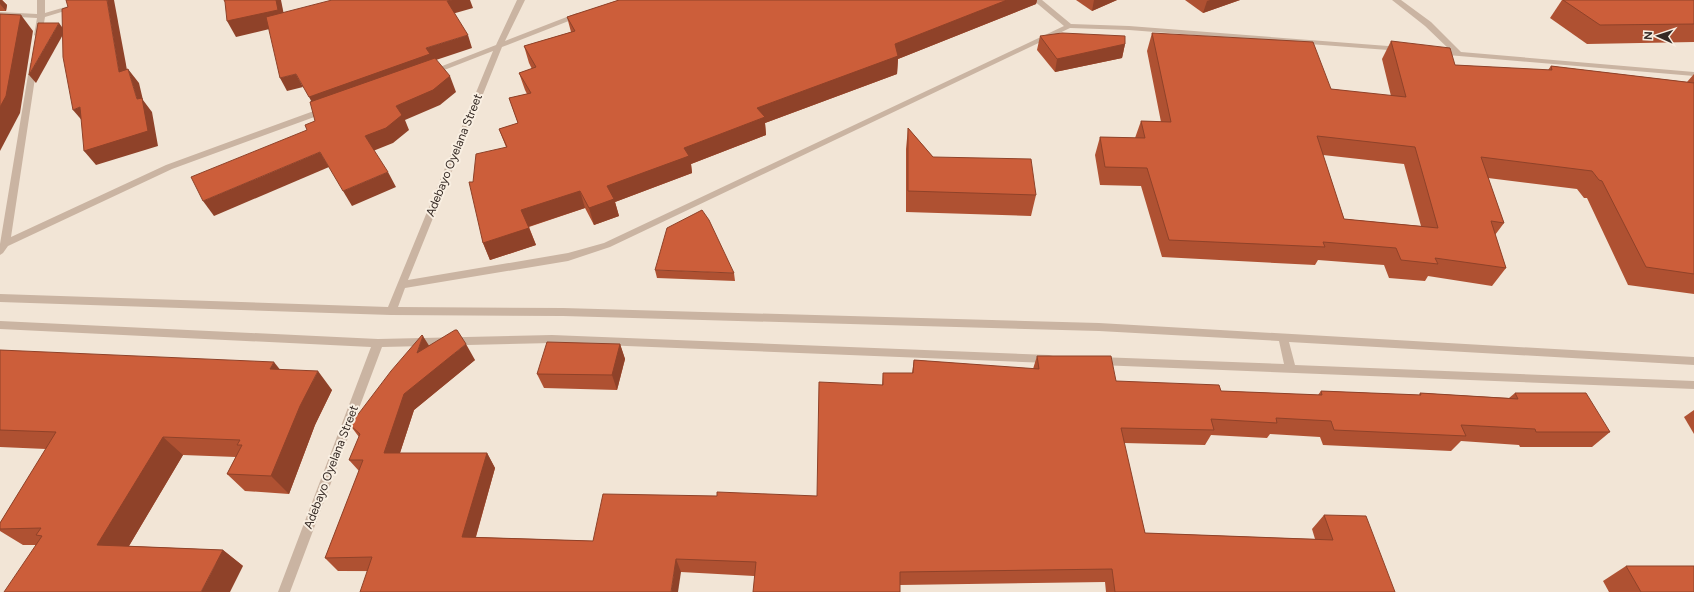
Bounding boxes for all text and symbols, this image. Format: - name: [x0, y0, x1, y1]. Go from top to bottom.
- north arrow: [1638, 16, 1678, 56]
- text: N: [1642, 31, 1655, 40]
- street label: Adebayo Oyelana Street: [423, 91, 485, 218]
- street label: Adebayo Oyelana Street: [301, 403, 361, 531]

